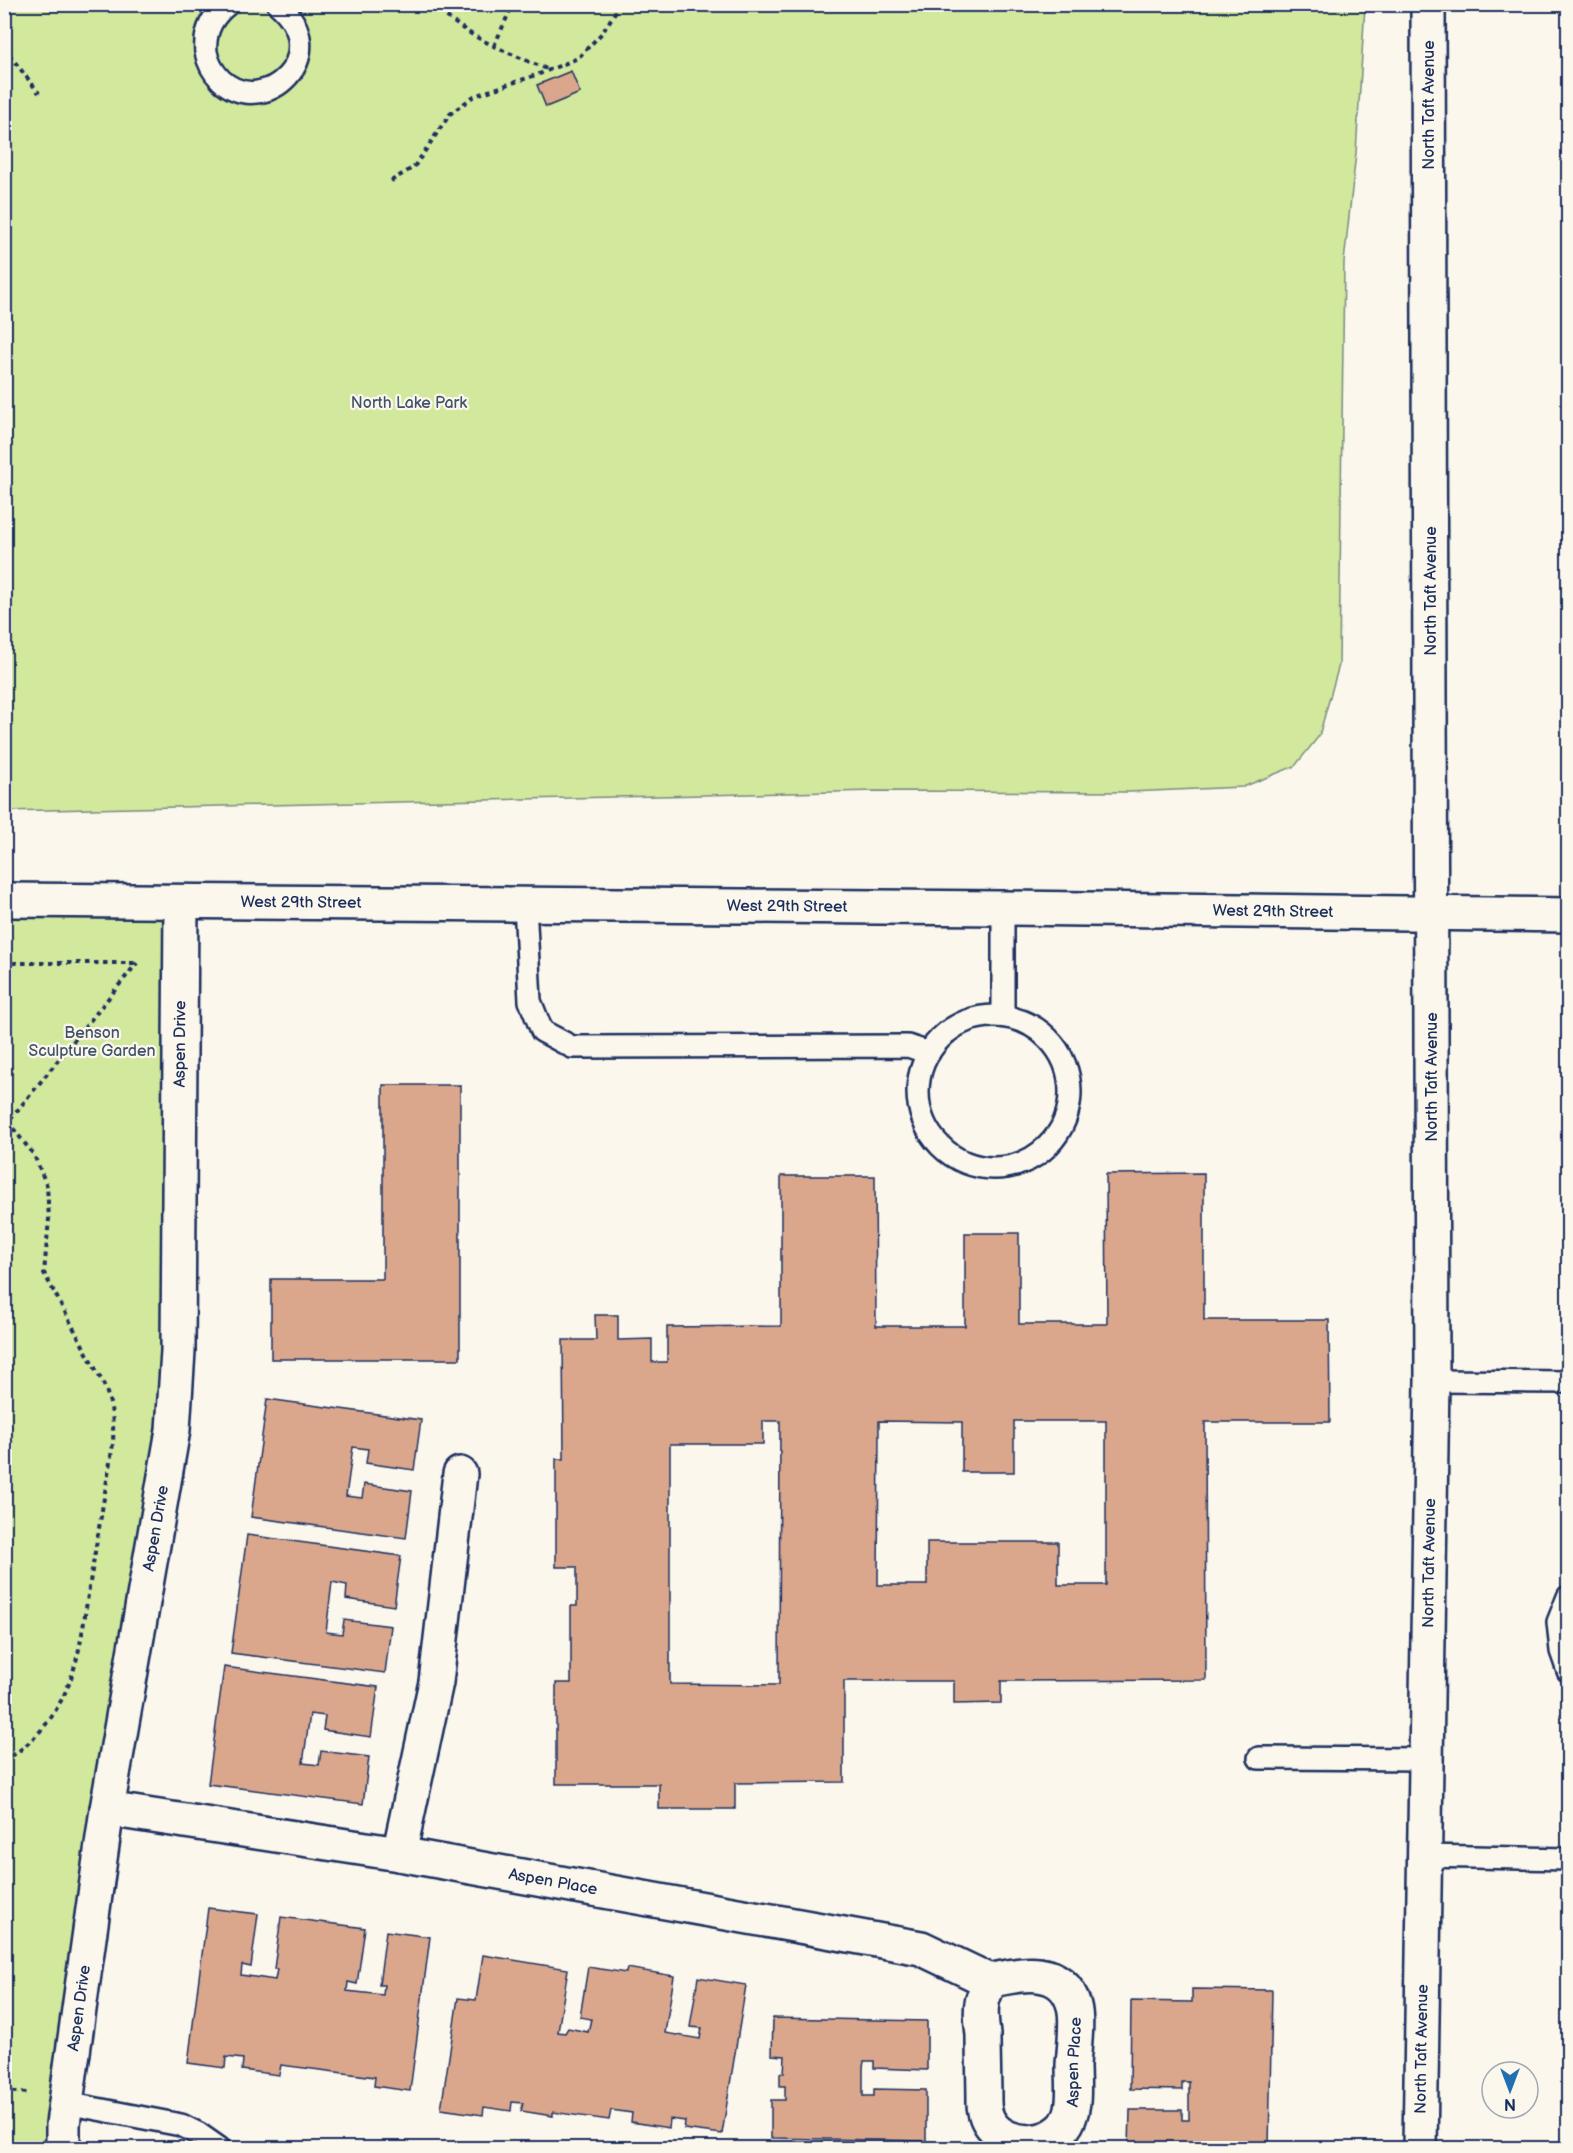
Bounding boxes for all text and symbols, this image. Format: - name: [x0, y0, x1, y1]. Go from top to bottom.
- street label: North Taft Avenue: [1420, 40, 1439, 170]
- park label: North Lake Park: [351, 394, 467, 413]
- street label: North Taft Avenue: [1422, 526, 1441, 656]
- street label: West 29th Street: [240, 892, 362, 912]
- street label: West 29th Street: [726, 896, 848, 916]
- street label: West 29th Street: [1212, 901, 1334, 922]
- street label: Aspen Drive: [170, 1000, 190, 1087]
- street label: North Taft Avenue: [1423, 1012, 1442, 1142]
- park label: Benson Sculpture Garden: [29, 1024, 155, 1061]
- street label: Aspen Drive: [139, 1483, 173, 1573]
- street label: North Taft Avenue: [1419, 1498, 1440, 1628]
- street label: Aspen Place: [507, 1864, 599, 1899]
- street label: Aspen Drive: [64, 1963, 95, 2052]
- street label: North Taft Avenue: [1411, 1984, 1432, 2114]
- street label: Aspen Place: [1063, 2016, 1085, 2108]
- north arrow: [1480, 2060, 1540, 2120]
- text: N: [1504, 2094, 1516, 2113]

